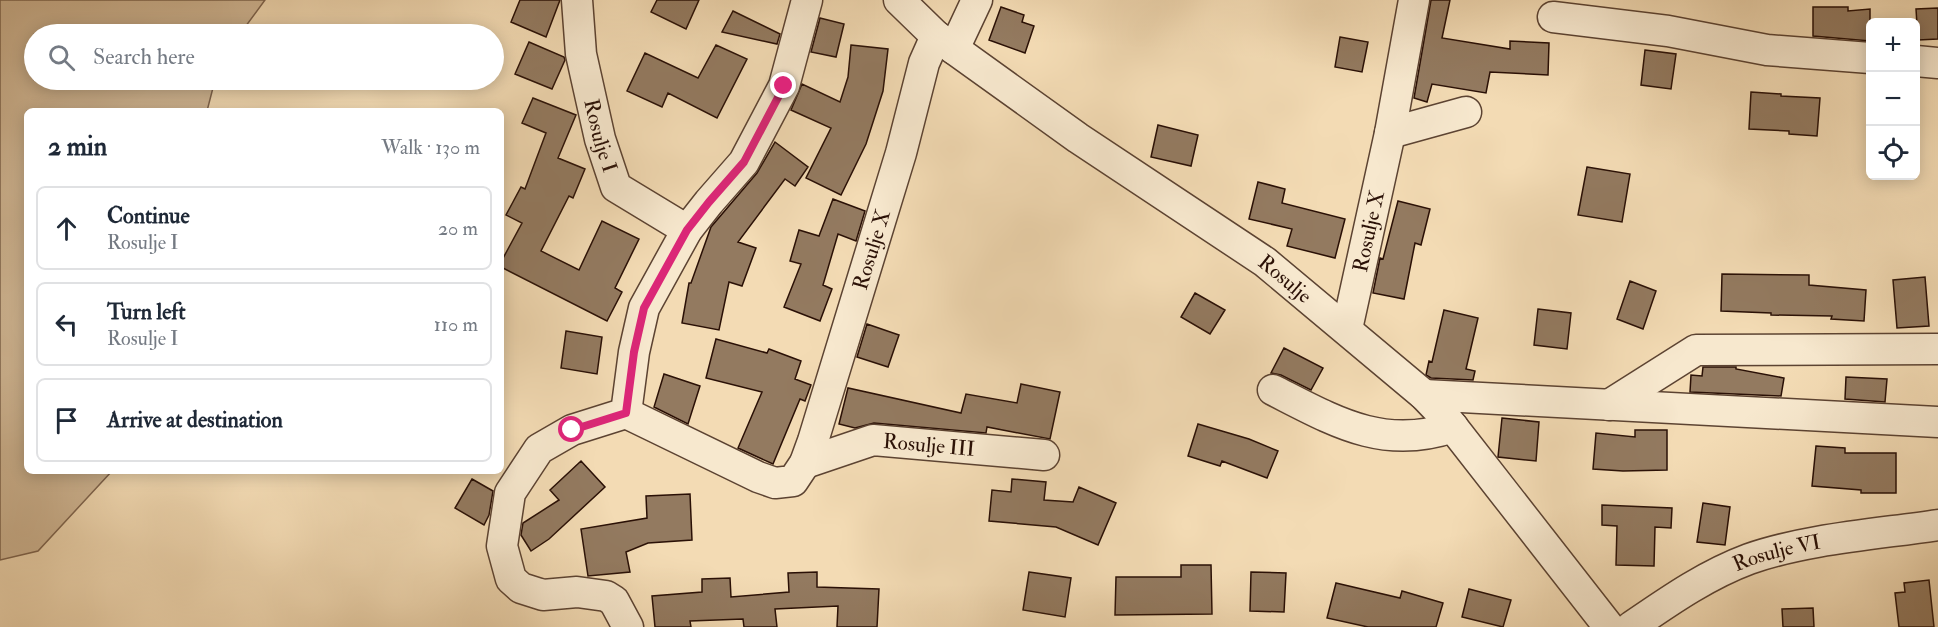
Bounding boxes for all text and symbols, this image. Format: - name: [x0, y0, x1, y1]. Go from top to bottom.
- map controls: [1866, 18, 1920, 180]
- button: +: [1866, 18, 1920, 72]
- search box: [24, 24, 504, 90]
- icon: search: [45, 41, 78, 74]
- text: Search here: [93, 43, 195, 71]
- route end: [770, 72, 796, 98]
- button: −: [1866, 72, 1920, 126]
- street label: Rosulje I: [577, 96, 623, 176]
- button: locate: [1866, 126, 1920, 180]
- text: 2 min: [48, 131, 107, 163]
- text: Walk · 130 m: [381, 135, 480, 160]
- street label: Rosulje X: [1347, 188, 1391, 275]
- text: Continue: [107, 202, 190, 230]
- street label: Rosulje X: [847, 206, 897, 293]
- icon: ahead: [50, 212, 83, 245]
- text: 20 m: [438, 216, 478, 241]
- text: Rosulje I: [107, 230, 178, 255]
- street label: Rosulje: [1252, 249, 1317, 310]
- text: Turn left: [107, 298, 186, 326]
- icon: left: [50, 308, 83, 341]
- text: 110 m: [434, 312, 478, 337]
- text: Rosulje I: [107, 326, 178, 351]
- icon: arrive: [50, 404, 83, 437]
- text: Arrive at destination: [107, 406, 283, 434]
- route start: [558, 416, 584, 442]
- street label: Rosulje III: [882, 428, 976, 463]
- street label: Rosulje VI: [1729, 529, 1823, 578]

